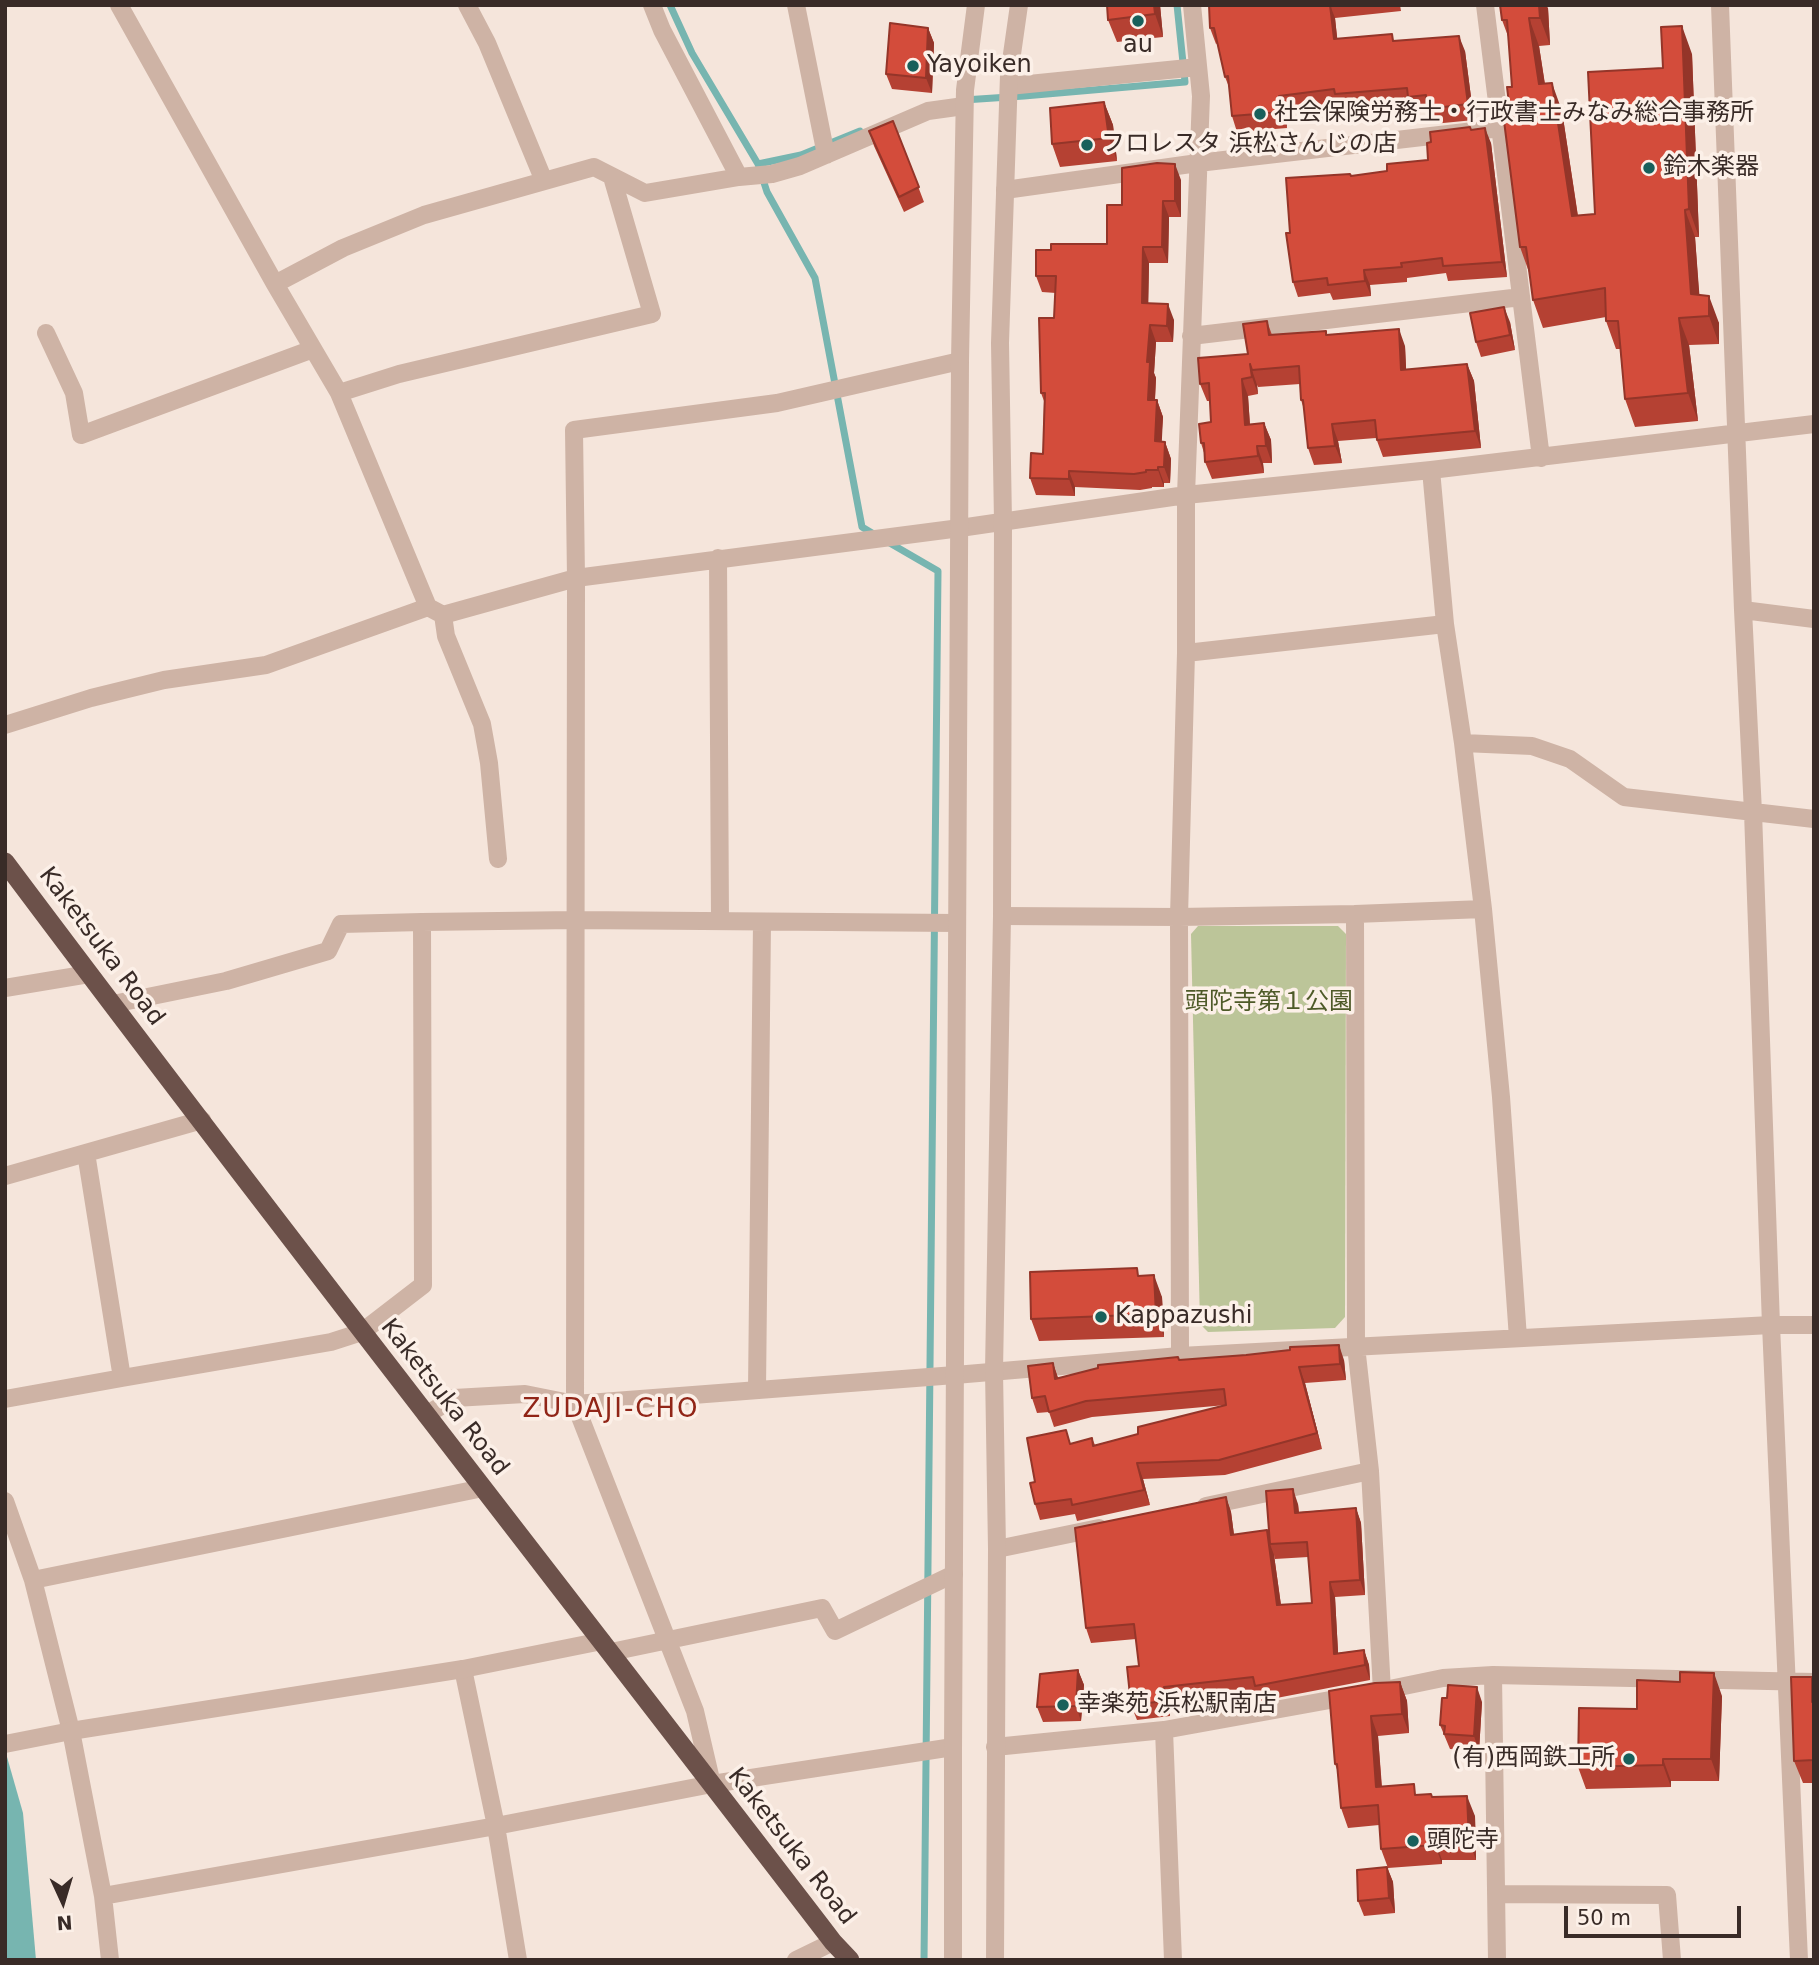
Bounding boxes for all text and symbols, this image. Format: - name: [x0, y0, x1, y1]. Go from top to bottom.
- marker: au: [1130, 13, 1146, 29]
- place label: au: [1123, 32, 1153, 60]
- place label: Yayoiken: [927, 52, 1032, 80]
- marker: Yayoiken: [905, 58, 921, 74]
- place label: 社会保険労務士・行政書士みなみ総合事務所: [1274, 100, 1754, 128]
- marker: 社会保険労務士・行政書士みなみ総合事務所: [1252, 106, 1268, 122]
- place label: フロレスタ 浜松さんじの店: [1101, 131, 1397, 159]
- marker: フロレスタ 浜松さんじの店: [1079, 137, 1095, 153]
- place label: 鈴木楽器: [1663, 154, 1759, 182]
- marker: 鈴木楽器: [1641, 160, 1657, 176]
- street label: Kaketsuka Road: [32, 862, 170, 1032]
- park label: 頭陀寺第１公園: [1185, 989, 1353, 1017]
- place label: Kappazushi: [1115, 1303, 1252, 1331]
- marker: Kappazushi: [1093, 1309, 1109, 1325]
- street label: Kaketsuka Road: [374, 1314, 514, 1482]
- district label: ZUDAJI-CHO: [524, 1394, 698, 1426]
- place label: 幸楽苑 浜松駅南店: [1077, 1691, 1277, 1719]
- marker: 幸楽苑 浜松駅南店: [1055, 1697, 1071, 1713]
- place label: (有)西岡鉄工所: [1452, 1745, 1615, 1773]
- marker: (有)西岡鉄工所: [1621, 1751, 1637, 1767]
- street label: Kaketsuka Road: [721, 1763, 861, 1931]
- place label: 頭陀寺: [1427, 1827, 1499, 1855]
- marker: 頭陀寺: [1405, 1833, 1421, 1849]
- north arrow: [28, 1867, 98, 1937]
- scale bar: [1567, 1892, 1744, 1936]
- text: 50 m: [1577, 1906, 1631, 1930]
- text: N: [56, 1911, 73, 1934]

